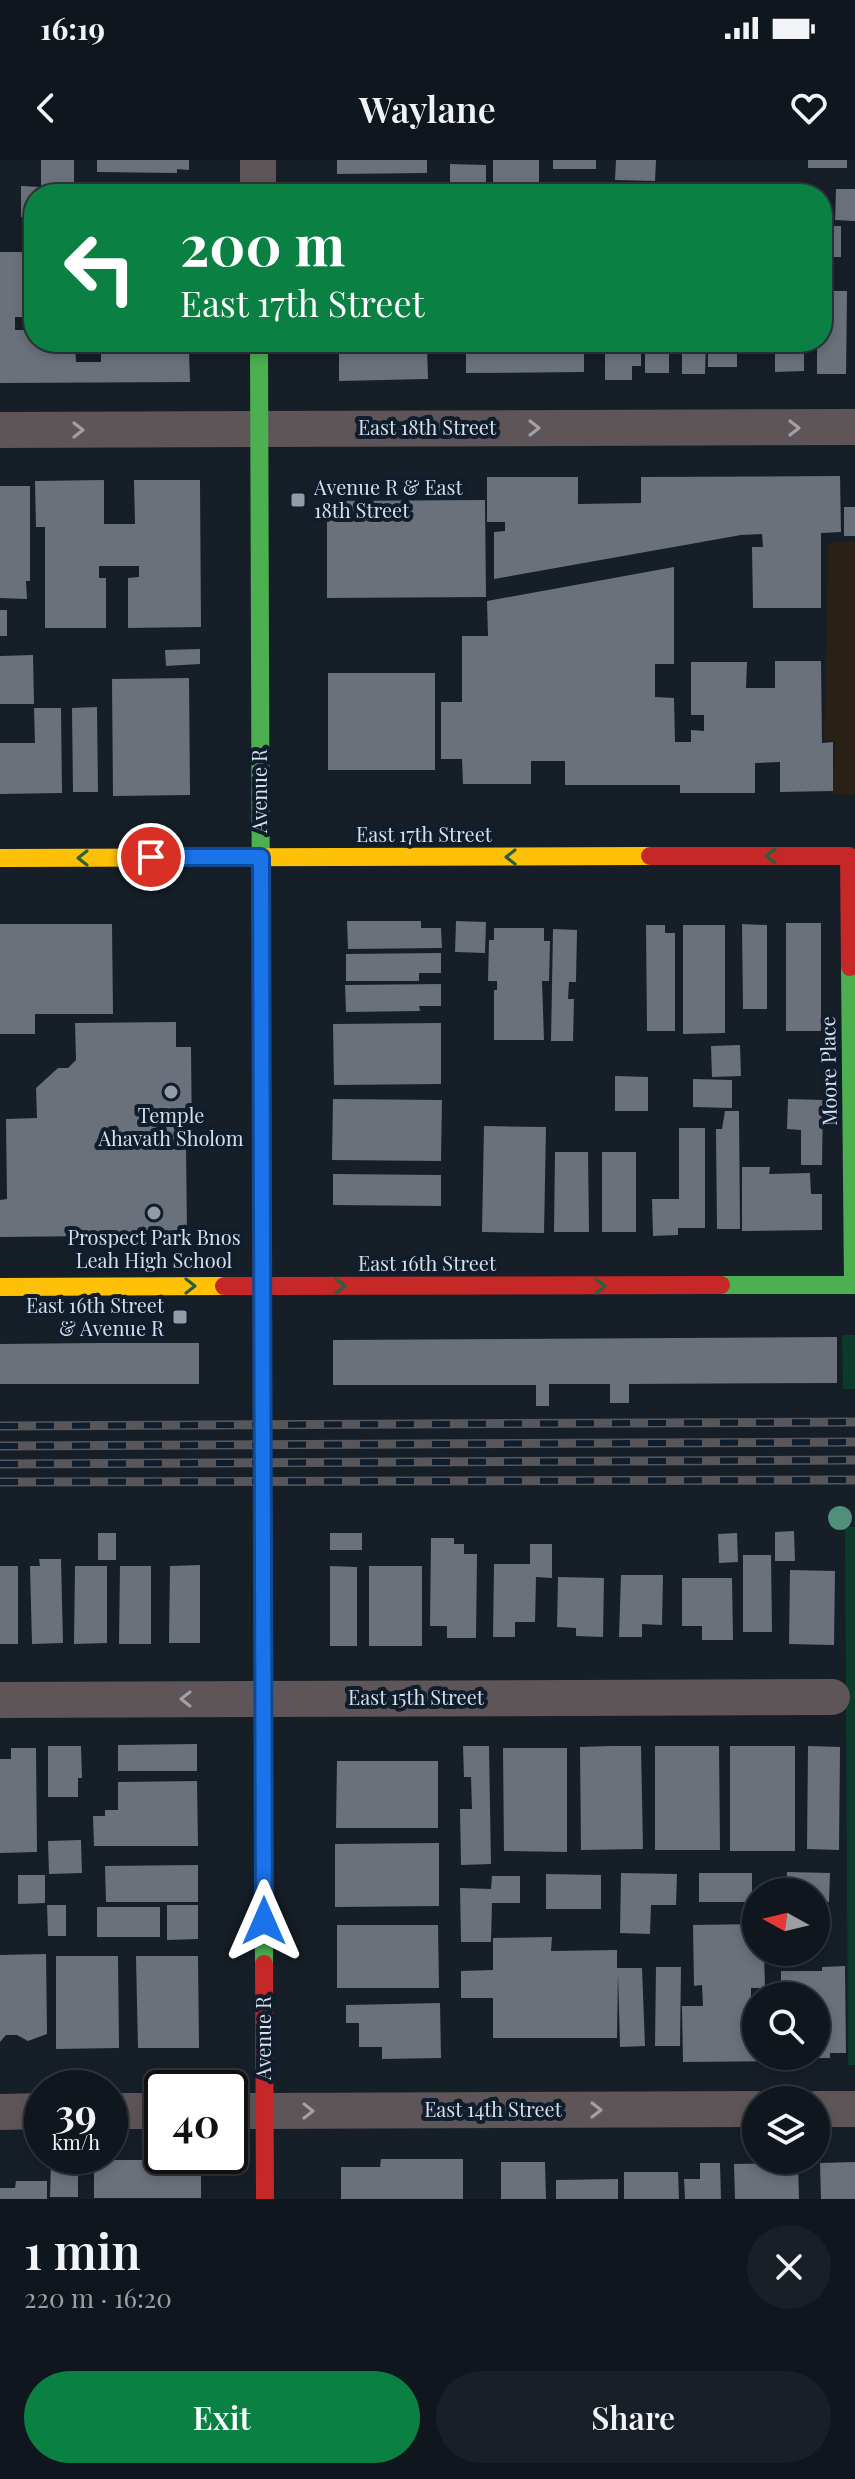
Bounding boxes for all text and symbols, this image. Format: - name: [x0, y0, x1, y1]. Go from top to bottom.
- text: 16:19: [40, 8, 105, 48]
- text: Waylane: [359, 84, 496, 132]
- icon: back: [24, 86, 68, 130]
- icon: heart: [787, 86, 831, 130]
- text: 200 m: [180, 206, 345, 281]
- icon: left: [48, 216, 152, 320]
- text: East 17th Street: [180, 278, 425, 326]
- street label: East 18th Street: [358, 413, 497, 440]
- one-way arrow: [528, 419, 541, 437]
- one-way arrow: [788, 419, 801, 437]
- one-way arrow: [72, 421, 85, 439]
- place label: Avenue R & East 18th Street: [313, 473, 463, 523]
- marker: Avenue R & East 18th Street: [289, 491, 307, 509]
- street label: Avenue R: [245, 748, 272, 834]
- street label: East 17th Street: [356, 820, 493, 847]
- pin: [117, 823, 185, 891]
- icon: arrive: [129, 835, 173, 879]
- one-way arrow: [764, 847, 777, 865]
- one-way arrow: [504, 848, 517, 866]
- one-way arrow: [76, 849, 89, 866]
- street label: Moore Place: [813, 1016, 842, 1126]
- marker: Temple Ahavath Sholom: [162, 1083, 180, 1101]
- place label: Temple Ahavath Sholom: [97, 1101, 244, 1151]
- marker: Prospect Park Bnos Leah High School: [145, 1204, 163, 1222]
- place label: Prospect Park Bnos Leah High School: [67, 1223, 241, 1273]
- street label: East 16th Street: [358, 1249, 497, 1276]
- one-way arrow: [184, 1277, 197, 1295]
- one-way arrow: [334, 1277, 347, 1295]
- one-way arrow: [594, 1277, 607, 1295]
- place label: East 16th Street & Avenue R: [26, 1291, 165, 1341]
- marker: East 16th Street & Avenue R: [171, 1308, 189, 1326]
- street label: East 15th Street: [348, 1683, 485, 1710]
- one-way arrow: [179, 1690, 192, 1708]
- north arrow: [742, 1878, 830, 1966]
- map controls: [742, 1878, 830, 2174]
- position arrow: [222, 1879, 306, 1963]
- button: search: [742, 1982, 830, 2070]
- street label: Avenue R: [249, 1995, 276, 2081]
- speed limit sign: 40: [144, 2070, 248, 2174]
- text: 39: [55, 2085, 97, 2138]
- button: layers: [742, 2086, 830, 2174]
- street label: East 14th Street: [424, 2095, 563, 2122]
- one-way arrow: [590, 2101, 603, 2119]
- one-way arrow: [302, 2102, 315, 2120]
- text: km/h: [52, 2128, 100, 2155]
- text: 1 min: [24, 2218, 141, 2282]
- button: close: [747, 2225, 831, 2309]
- text: 220 m · 16:20: [24, 2280, 172, 2315]
- button: Exit: [24, 2371, 420, 2463]
- button: Share: [436, 2371, 831, 2463]

